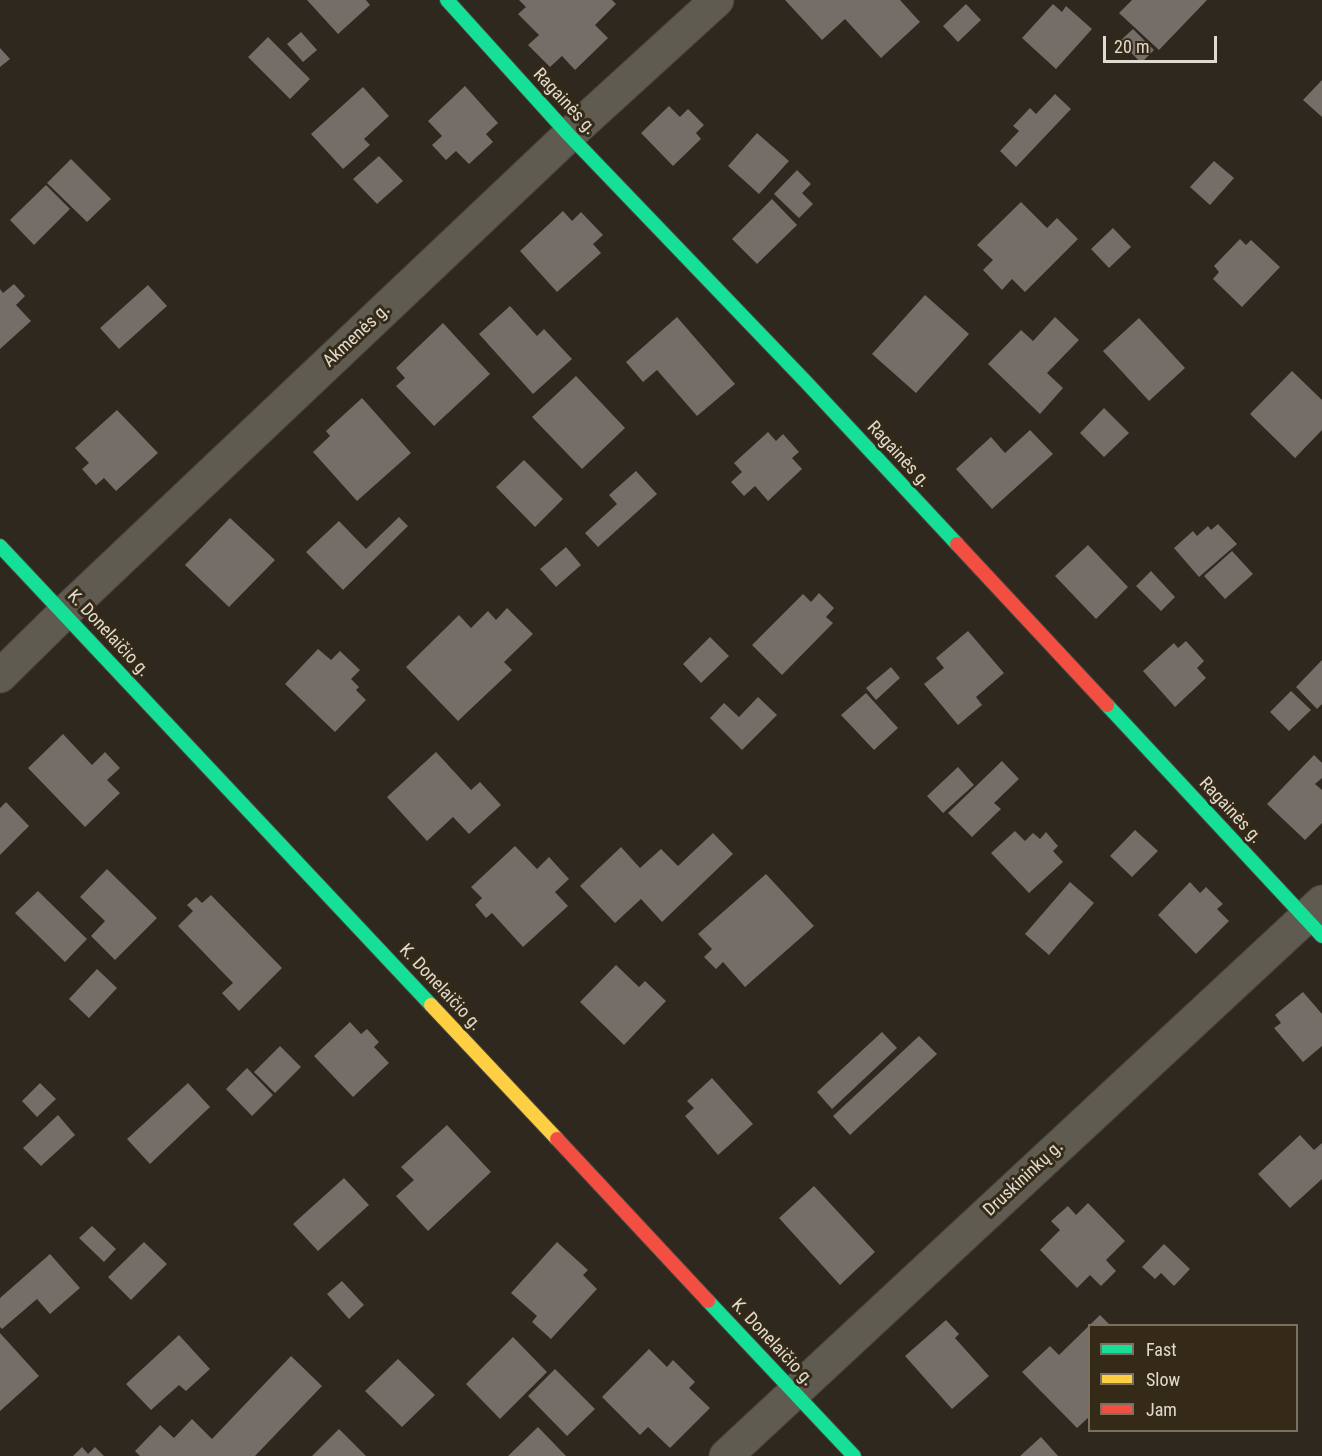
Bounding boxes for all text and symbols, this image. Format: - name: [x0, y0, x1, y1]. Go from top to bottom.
- scale bar: [1106, 24, 1220, 62]
- text: 20 m: [1114, 36, 1149, 57]
- street label: Ragainės g.: [528, 64, 600, 140]
- street label: Akmenės g.: [319, 300, 395, 372]
- street label: Ragainės g.: [862, 417, 934, 493]
- street label: K. Donelaičio g.: [62, 586, 154, 682]
- street label: Ragainės g.: [1194, 773, 1266, 849]
- street label: K. Donelaičio g.: [394, 940, 486, 1036]
- street label: Druskininkų g.: [980, 1137, 1068, 1221]
- street label: K. Donelaičio g.: [726, 1295, 818, 1391]
- legend: [1088, 1324, 1298, 1432]
- text: Fast: [1146, 1339, 1177, 1360]
- text: Slow: [1146, 1369, 1180, 1390]
- text: Jam: [1146, 1399, 1177, 1420]

